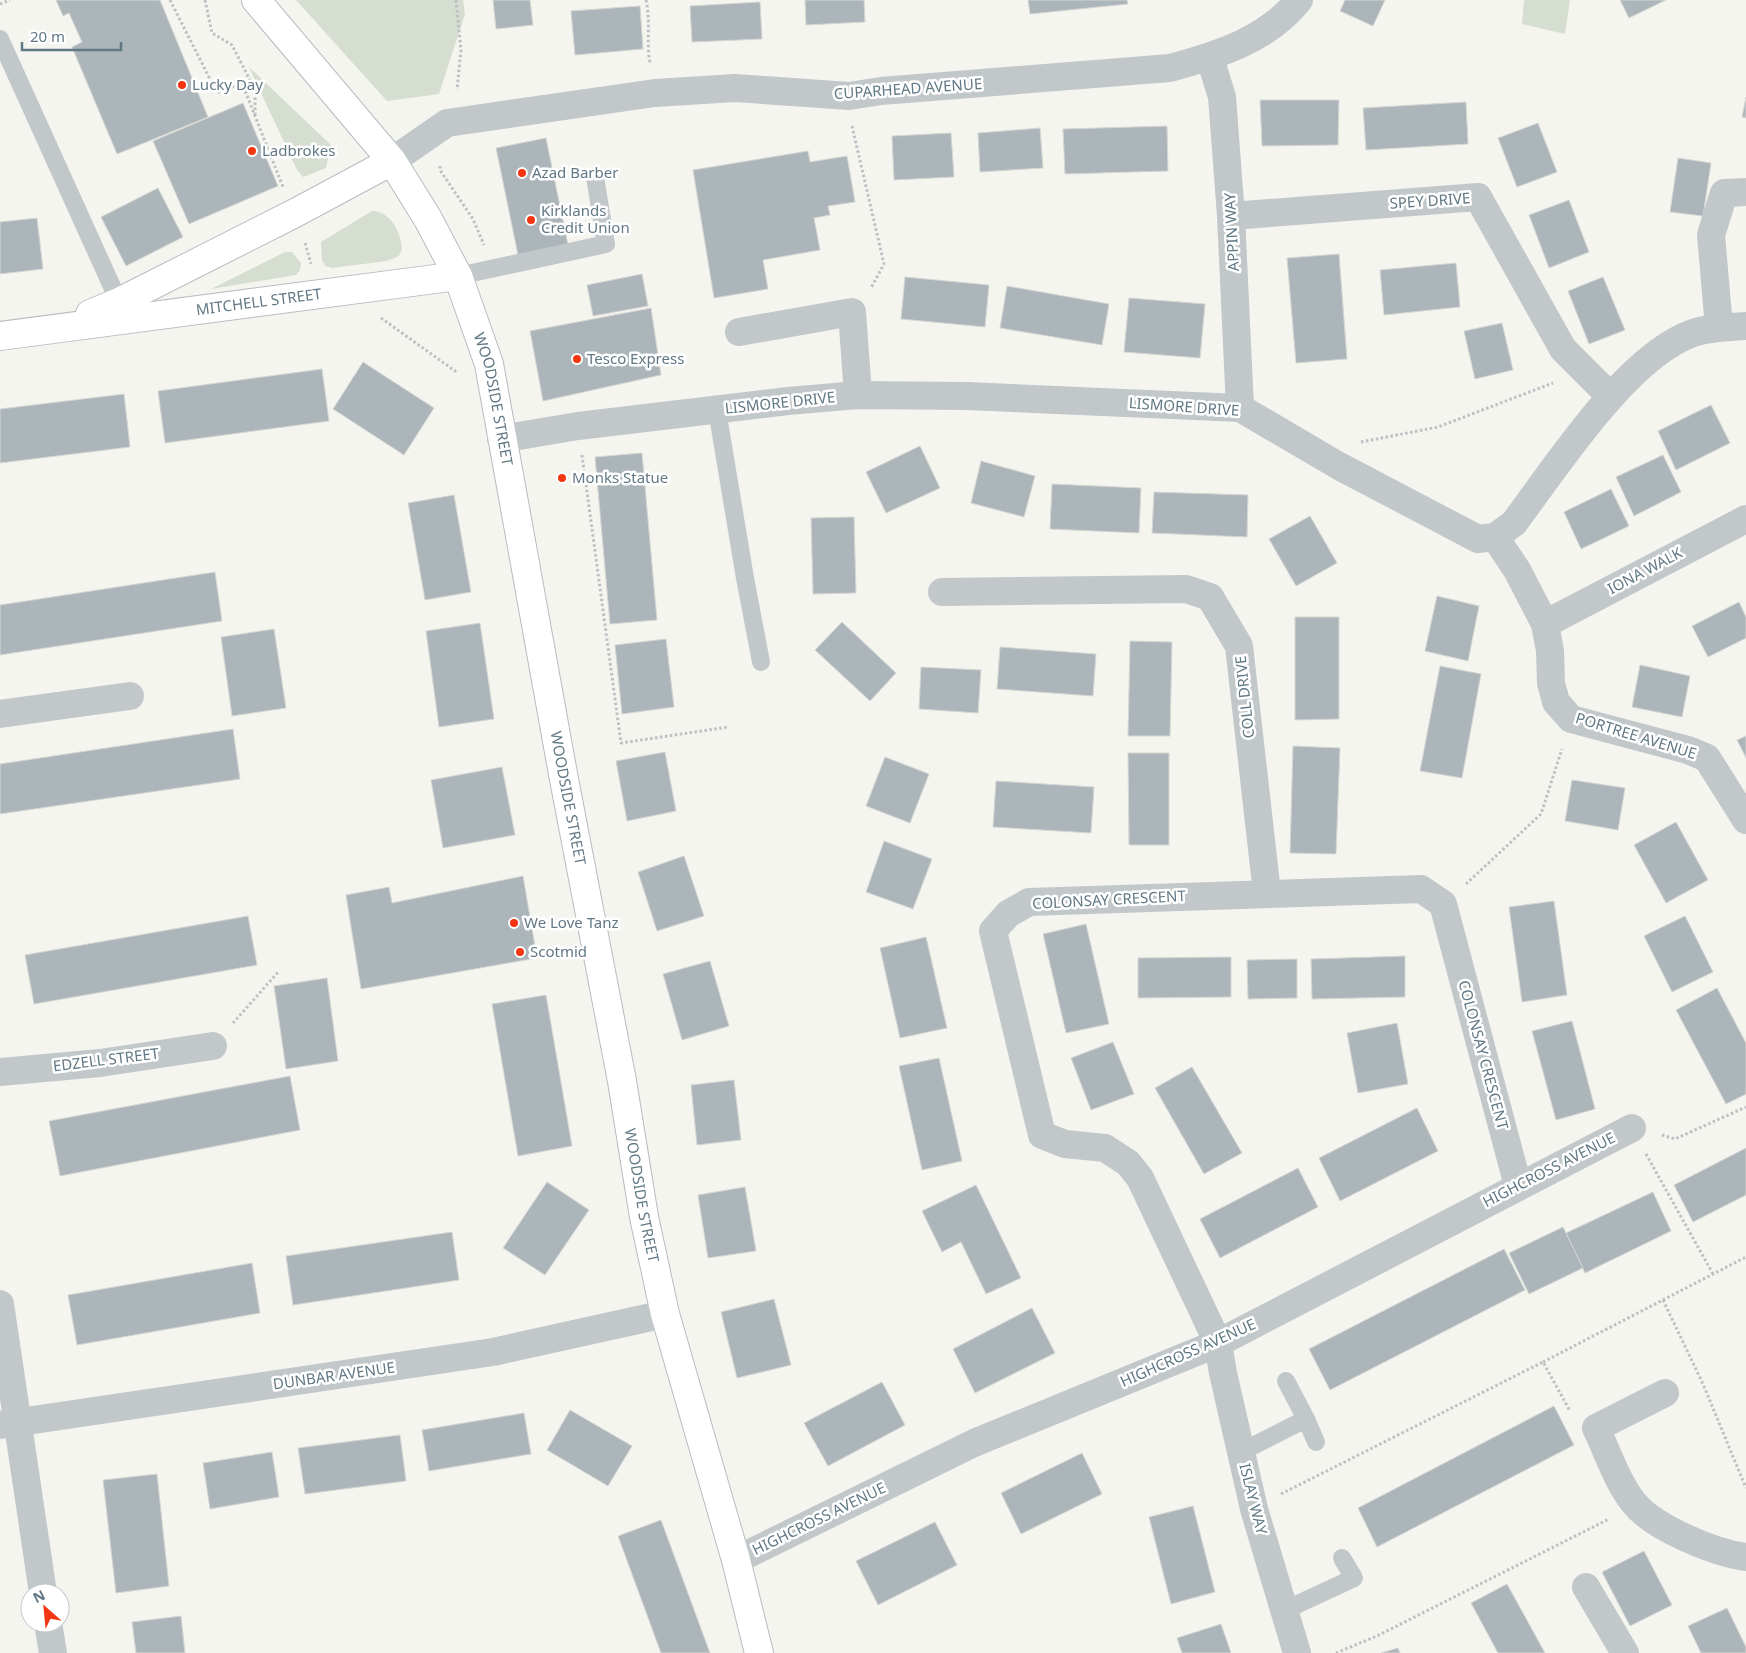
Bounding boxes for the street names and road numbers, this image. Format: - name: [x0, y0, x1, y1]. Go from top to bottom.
- street label: CUPARHEAD AVENUE: [833, 73, 983, 103]
- street label: SPEY DRIVE: [1389, 187, 1471, 213]
- street label: APPIN WAY: [1219, 192, 1243, 272]
- street label: MITCHELL STREET: [195, 283, 323, 319]
- street label: WOODSIDE STREET: [470, 330, 518, 468]
- street label: LISMORE DRIVE: [724, 386, 836, 418]
- street label: LISMORE DRIVE: [1128, 392, 1240, 420]
- street label: IONA WALK: [1604, 542, 1686, 598]
- street label: COLL DRIVE: [1230, 655, 1258, 740]
- street label: PORTREE AVENUE: [1573, 707, 1699, 763]
- street label: WOODSIDE STREET: [546, 730, 591, 867]
- street label: COLONSAY CRESCENT: [1032, 885, 1187, 913]
- street label: COLONSAY CRESCENT: [1454, 978, 1514, 1132]
- street label: EDZELL STREET: [52, 1043, 161, 1075]
- street label: WOODSIDE STREET: [621, 1127, 665, 1265]
- street label: HIGHCROSS AVENUE: [1479, 1127, 1618, 1211]
- street label: HIGHCROSS AVENUE: [1117, 1313, 1258, 1391]
- street label: DUNBAR AVENUE: [272, 1357, 396, 1393]
- street label: ISLAY WAY: [1235, 1461, 1273, 1537]
- street label: HIGHCROSS AVENUE: [748, 1477, 889, 1559]

